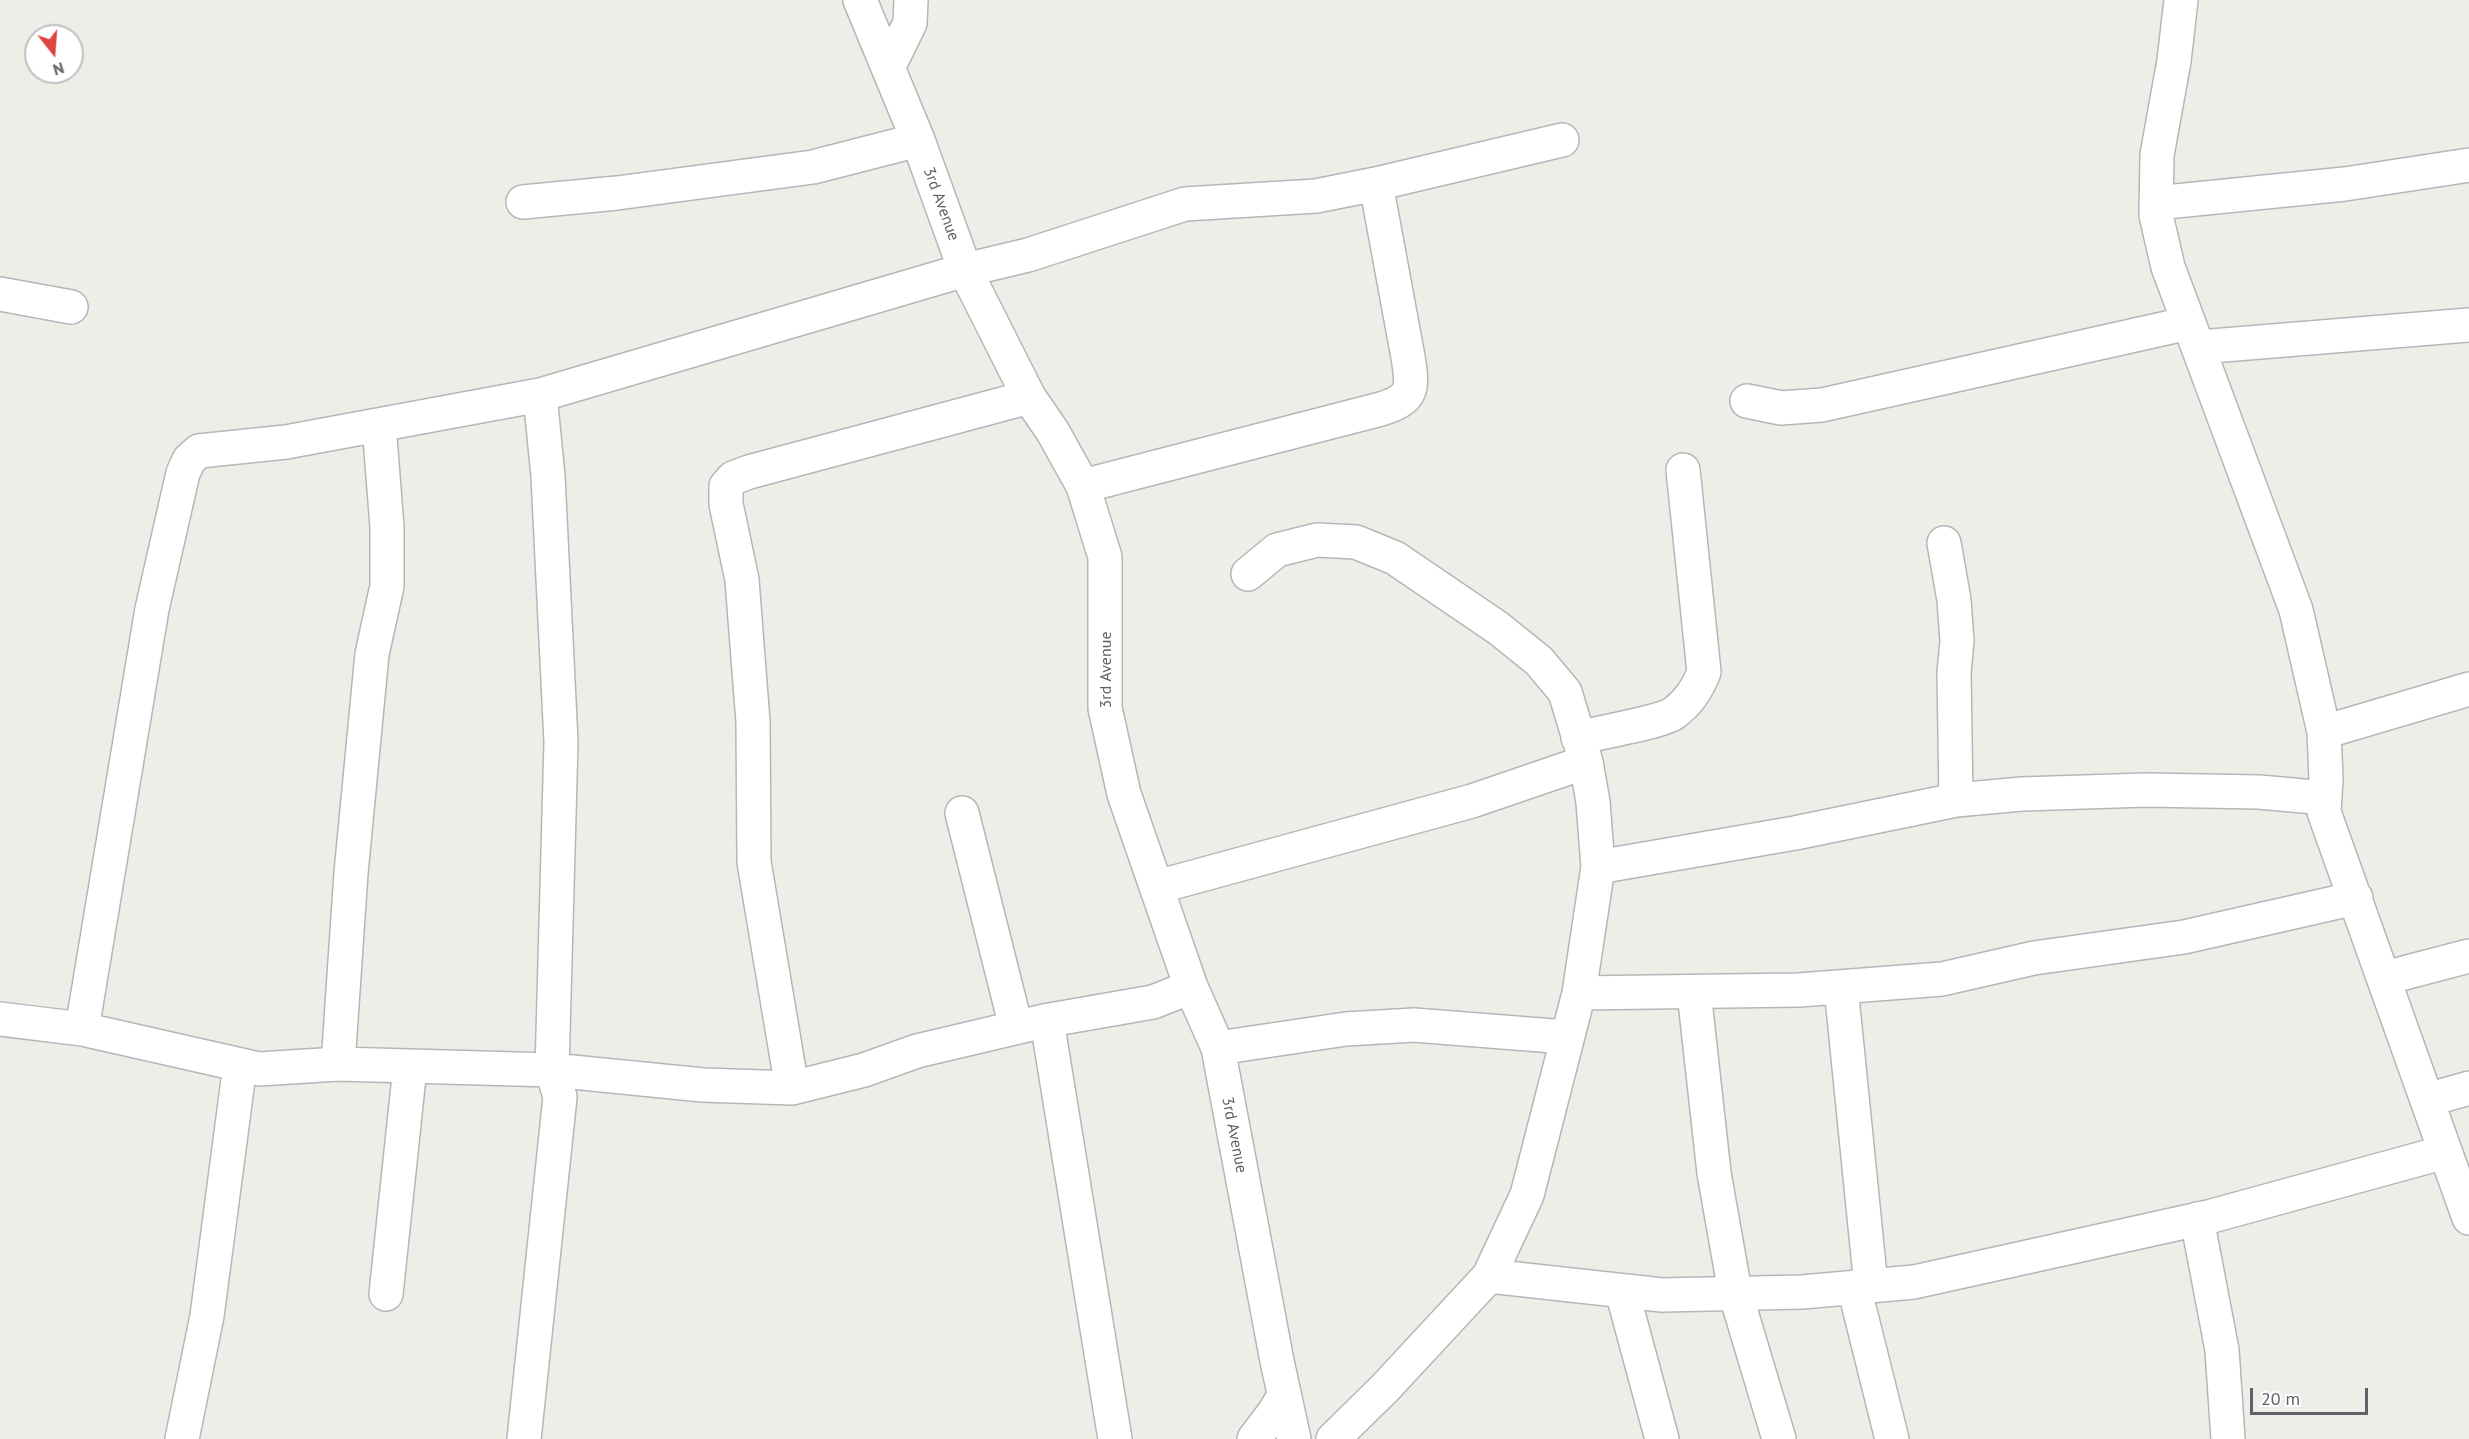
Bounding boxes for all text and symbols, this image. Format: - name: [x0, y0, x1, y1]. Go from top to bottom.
- north arrow: [24, 24, 84, 84]
- text: N: [51, 58, 67, 80]
- street label: 3rd Avenue: [919, 165, 963, 243]
- street label: 3rd Avenue: [1096, 631, 1116, 709]
- street label: 3rd Avenue: [1217, 1095, 1251, 1175]
- scale bar: [2253, 1376, 2372, 1414]
- text: 20 m: [2261, 1387, 2300, 1410]

